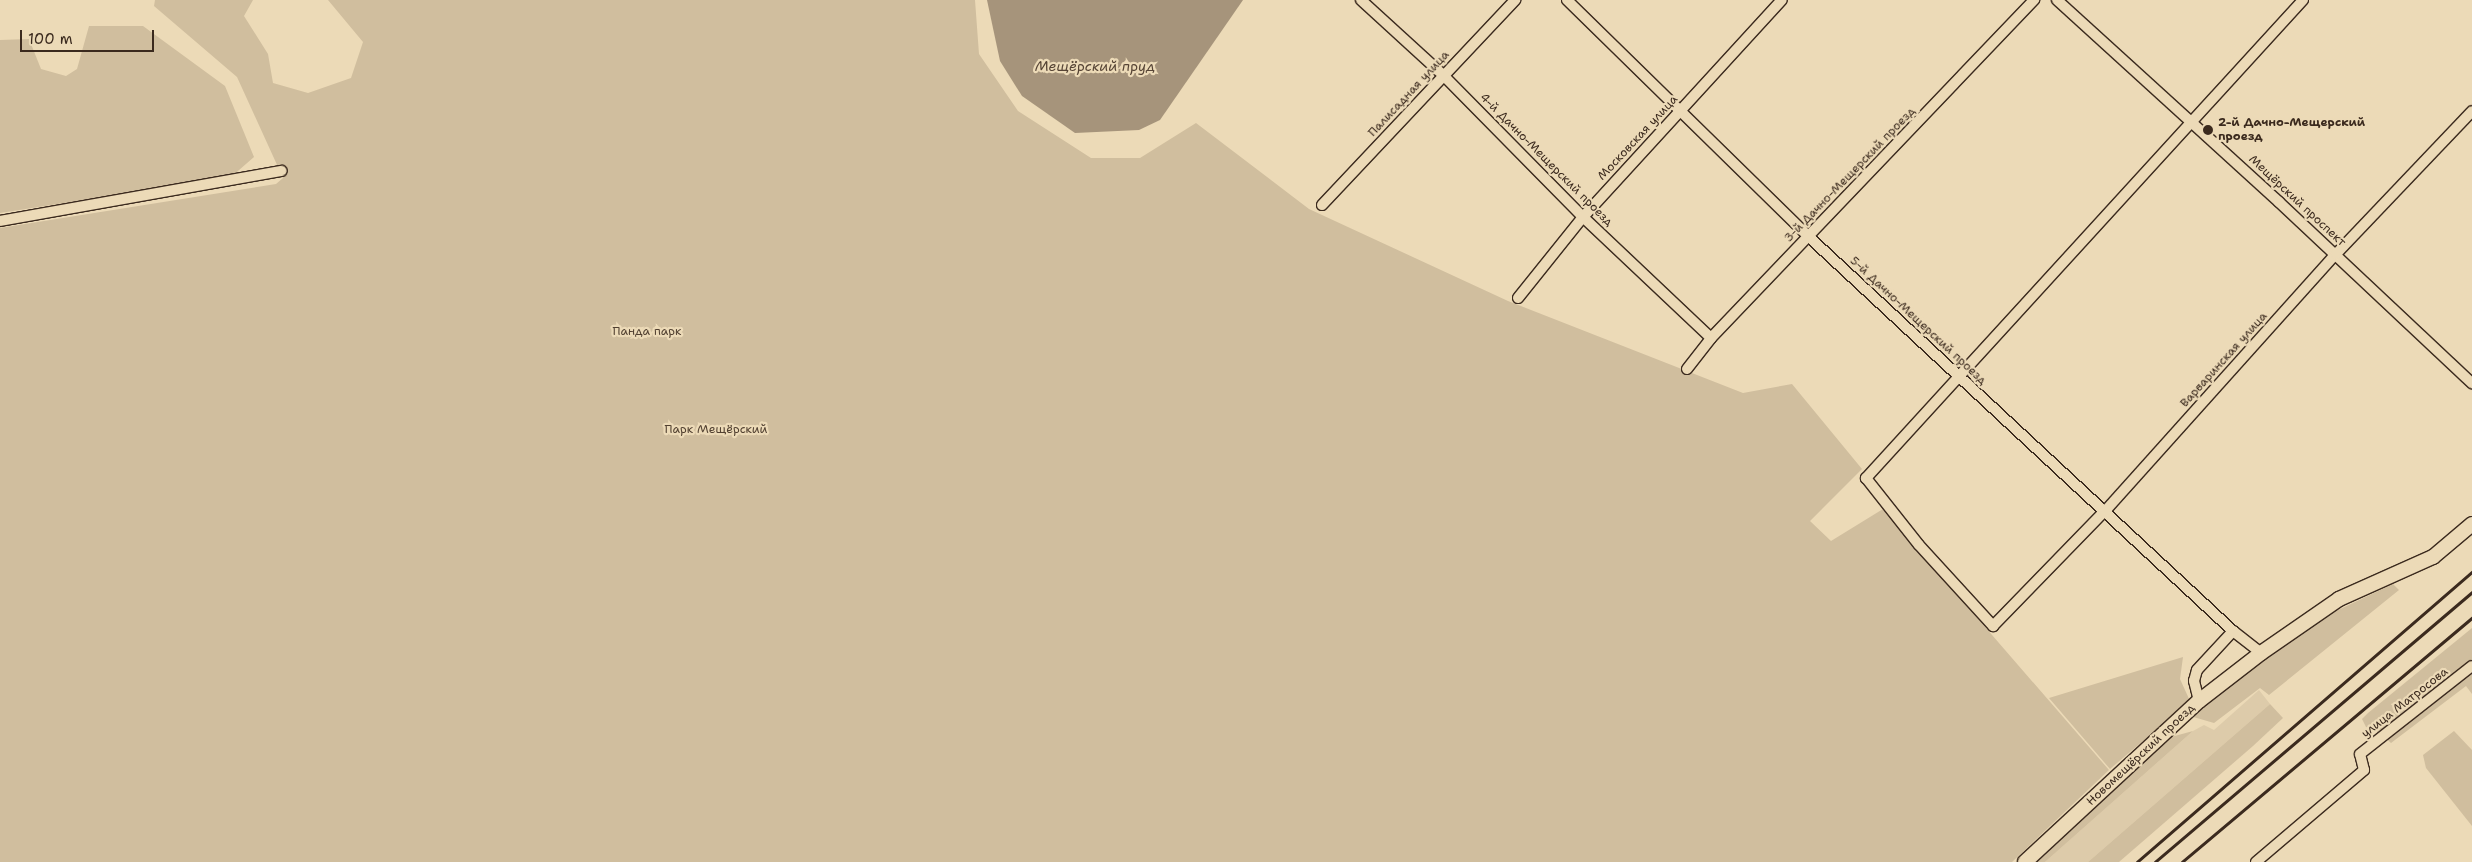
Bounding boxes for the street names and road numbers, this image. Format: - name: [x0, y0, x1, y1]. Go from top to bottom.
- street label: Палисадная улица: [1365, 48, 1453, 140]
- street label: 4-й Дачно-Мещерский проезд: [1476, 90, 1616, 230]
- street label: Московская улица: [1595, 93, 1681, 183]
- street label: 3-й Дачно-Мещерский проезд: [1781, 104, 1919, 246]
- street label: Мещёрский проспект: [2246, 152, 2348, 250]
- street label: 5-й Дачно-Мещерский проезд: [1847, 254, 1989, 388]
- street label: Варваринская улица: [2178, 309, 2270, 411]
- street label: улица Матросова: [2359, 665, 2451, 741]
- street label: Новомещёрский проезд: [2084, 701, 2198, 809]

